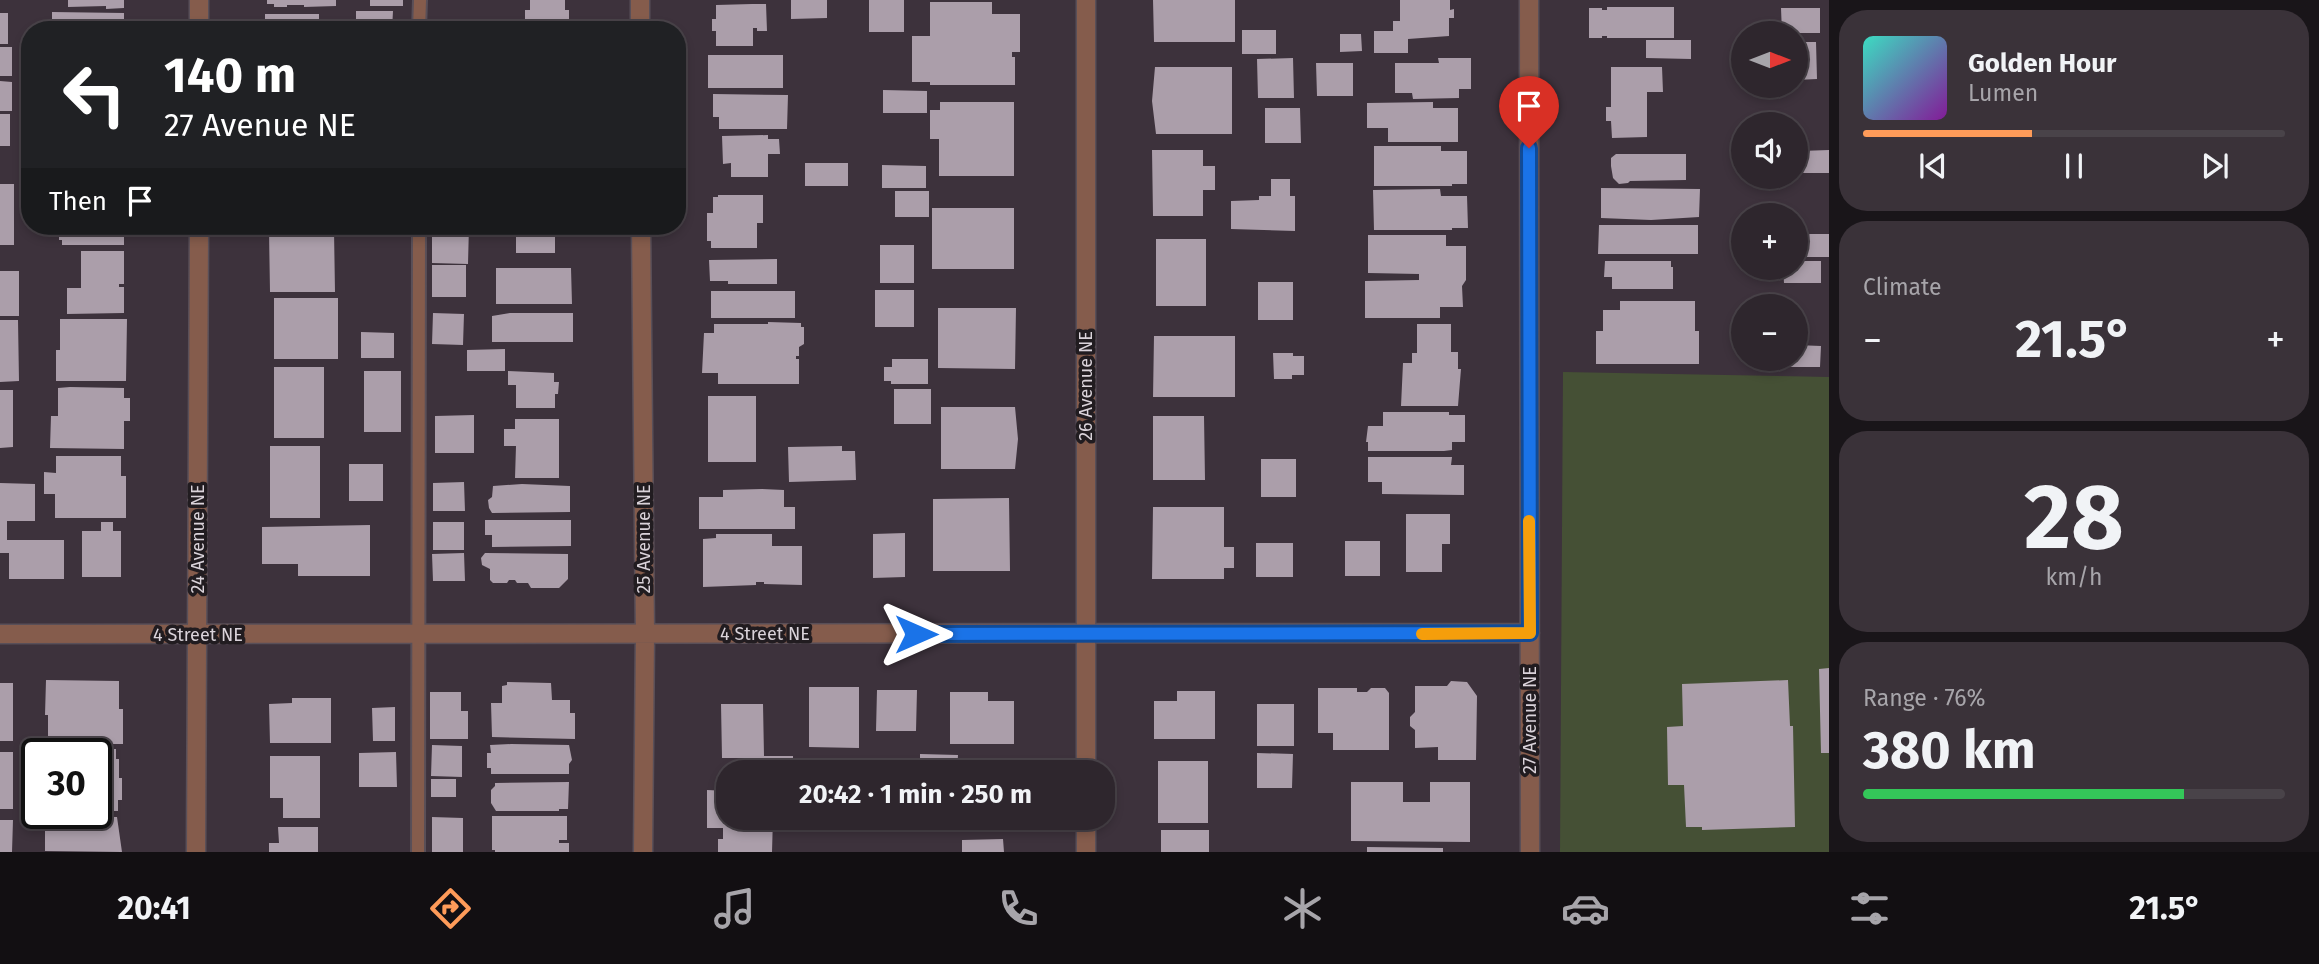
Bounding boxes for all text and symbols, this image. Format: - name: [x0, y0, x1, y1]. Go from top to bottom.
- north arrow: [1731, 21, 1808, 98]
- map controls: [1731, 21, 1808, 371]
- text: 140 m: [164, 46, 296, 105]
- text: Golden Hour: [1968, 48, 2116, 79]
- icon: left: [49, 49, 140, 140]
- pin: [1499, 76, 1559, 148]
- text: Lumen: [1968, 79, 2038, 107]
- icon: arrive: [1510, 87, 1548, 125]
- text: 27 Avenue NE: [164, 106, 356, 144]
- button: sound: [1731, 112, 1808, 189]
- icon: previous: [1914, 147, 1952, 185]
- icon: pause: [2055, 147, 2093, 185]
- icon: next: [2196, 147, 2234, 185]
- icon: arrive: [121, 182, 159, 220]
- text: Then: [49, 186, 107, 217]
- button: +: [1731, 203, 1808, 280]
- text: Climate: [1863, 273, 1942, 301]
- button: −: [1731, 294, 1808, 371]
- text: 21.5°: [2015, 308, 2133, 371]
- text: −: [1863, 317, 1882, 363]
- text: +: [2266, 317, 2285, 363]
- street label: 26 Avenue NE: [1075, 331, 1097, 441]
- text: 28: [2024, 463, 2124, 572]
- street label: 24 Avenue NE: [187, 484, 209, 594]
- street label: 25 Avenue NE: [633, 484, 655, 594]
- text: km/h: [2046, 563, 2102, 591]
- position arrow: [879, 597, 953, 671]
- street label: 4 Street NE: [720, 623, 810, 645]
- street label: 4 Street NE: [153, 624, 243, 646]
- street label: 27 Avenue NE: [1519, 666, 1541, 774]
- text: Range · 76%: [1863, 684, 1985, 712]
- text: 380 km: [1863, 719, 2036, 782]
- speed limit sign: 30: [21, 738, 112, 829]
- text: 20:42 · 1 min · 250 m: [799, 779, 1032, 810]
- icon: directions: [426, 884, 475, 933]
- icon: music: [710, 884, 759, 933]
- icon: phone: [994, 884, 1043, 933]
- icon: climate: [1278, 884, 1327, 933]
- icon: car: [1561, 884, 1610, 933]
- icon: filters: [1845, 884, 1894, 933]
- text: 20:41: [117, 889, 191, 927]
- text: 21.5°: [2129, 889, 2202, 927]

